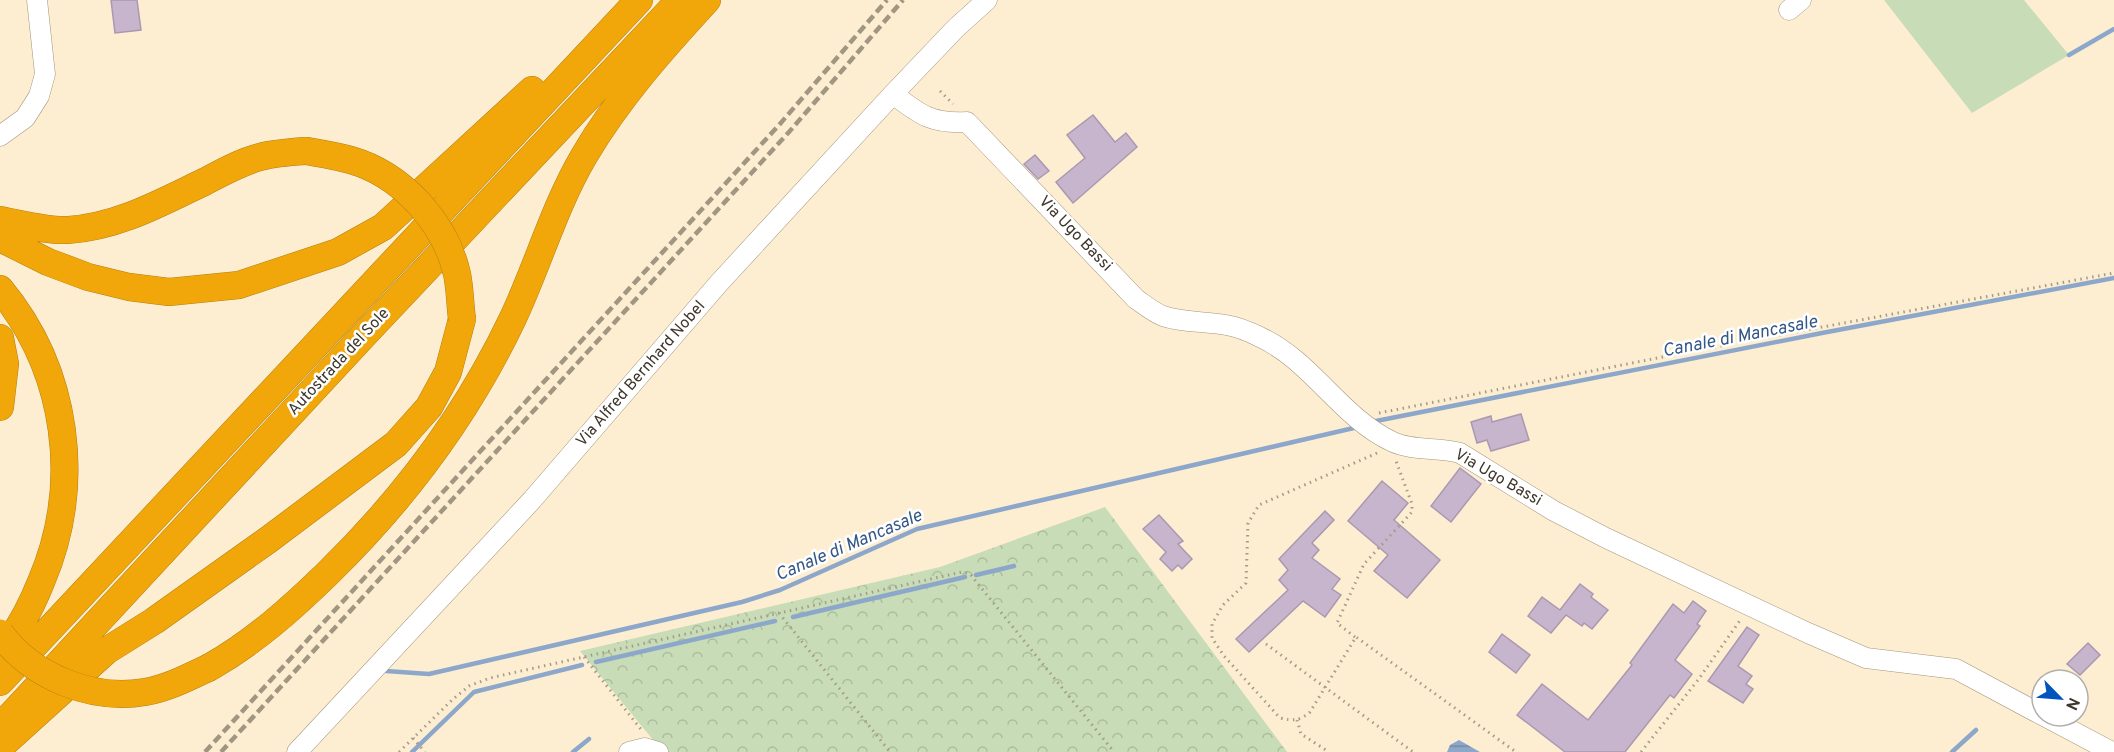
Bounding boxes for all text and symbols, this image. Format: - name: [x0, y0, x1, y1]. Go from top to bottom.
- street label: Via Ugo Bassi: [1034, 192, 1116, 276]
- street label: Via Alfred Bernhard Nobel: [572, 297, 710, 451]
- street label: Autostrada del Sole: [284, 304, 394, 420]
- water label: Canale di Mancasale: [1661, 311, 1820, 363]
- street label: Via Ugo Bassi: [1451, 445, 1545, 511]
- water label: Canale di Mancasale: [772, 504, 926, 587]
- north arrow: [2030, 668, 2090, 728]
- text: N: [2060, 694, 2083, 713]

